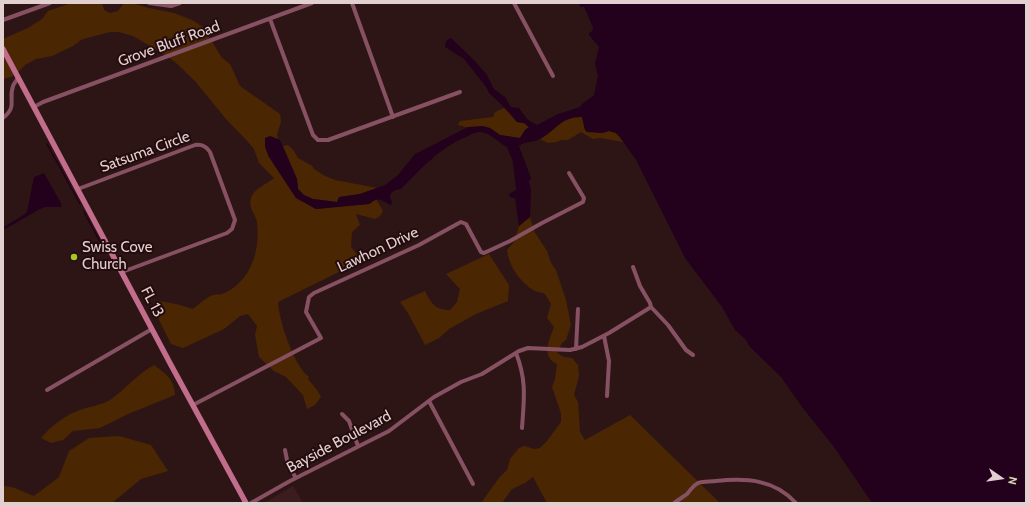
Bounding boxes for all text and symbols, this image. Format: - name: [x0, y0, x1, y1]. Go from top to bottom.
- street label: Grove Bluff Road: [116, 17, 222, 71]
- street label: Satsuma Circle: [98, 127, 192, 177]
- street label: Lawhon Drive: [335, 223, 421, 277]
- place label: Swiss Cove Church: [82, 239, 152, 274]
- marker: Swiss Cove Church: [69, 252, 79, 262]
- street label: FL 13: [137, 284, 167, 320]
- street label: Bayside Boulevard: [284, 407, 394, 477]
- north arrow: [981, 458, 1021, 498]
- text: N: [1005, 475, 1020, 486]

